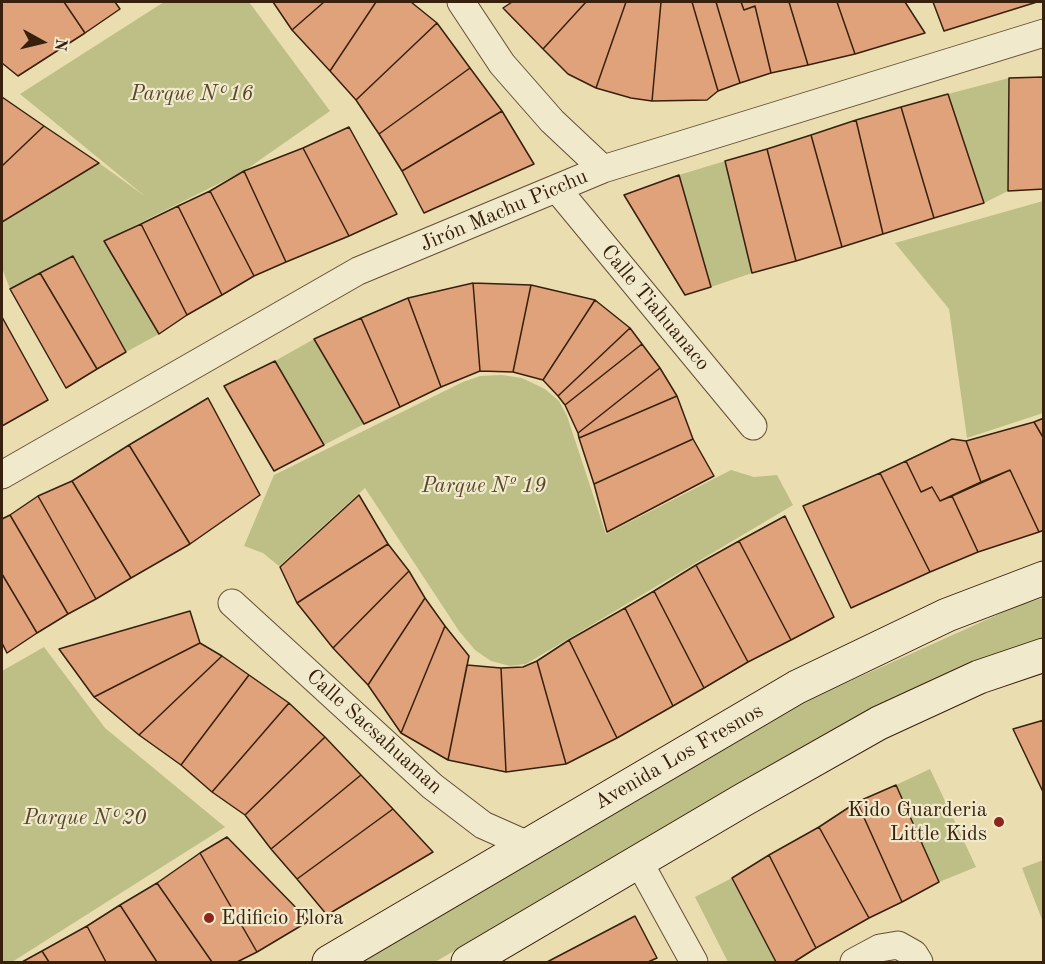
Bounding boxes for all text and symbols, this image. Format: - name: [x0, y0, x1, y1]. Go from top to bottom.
- north arrow: [12, 12, 72, 72]
- text: N: [51, 37, 69, 52]
- park label: Parque N°16: [131, 81, 253, 107]
- street label: Jirón Machu Picchu: [416, 164, 592, 258]
- street label: Calle Tiahuanaco: [595, 240, 715, 376]
- park label: Parque Nº 19: [422, 473, 546, 499]
- street label: Calle Sacsahuaman: [301, 664, 447, 800]
- street label: Avenida Los Fresnos: [590, 698, 768, 816]
- place label: Kido Guarderia Little Kids: [848, 797, 987, 847]
- park label: Parque N°20: [24, 805, 146, 831]
- marker: Kido Guarderia Little Kids: [992, 815, 1006, 829]
- place label: Edificio Flora: [221, 905, 344, 931]
- marker: Edificio Flora: [202, 911, 216, 925]

